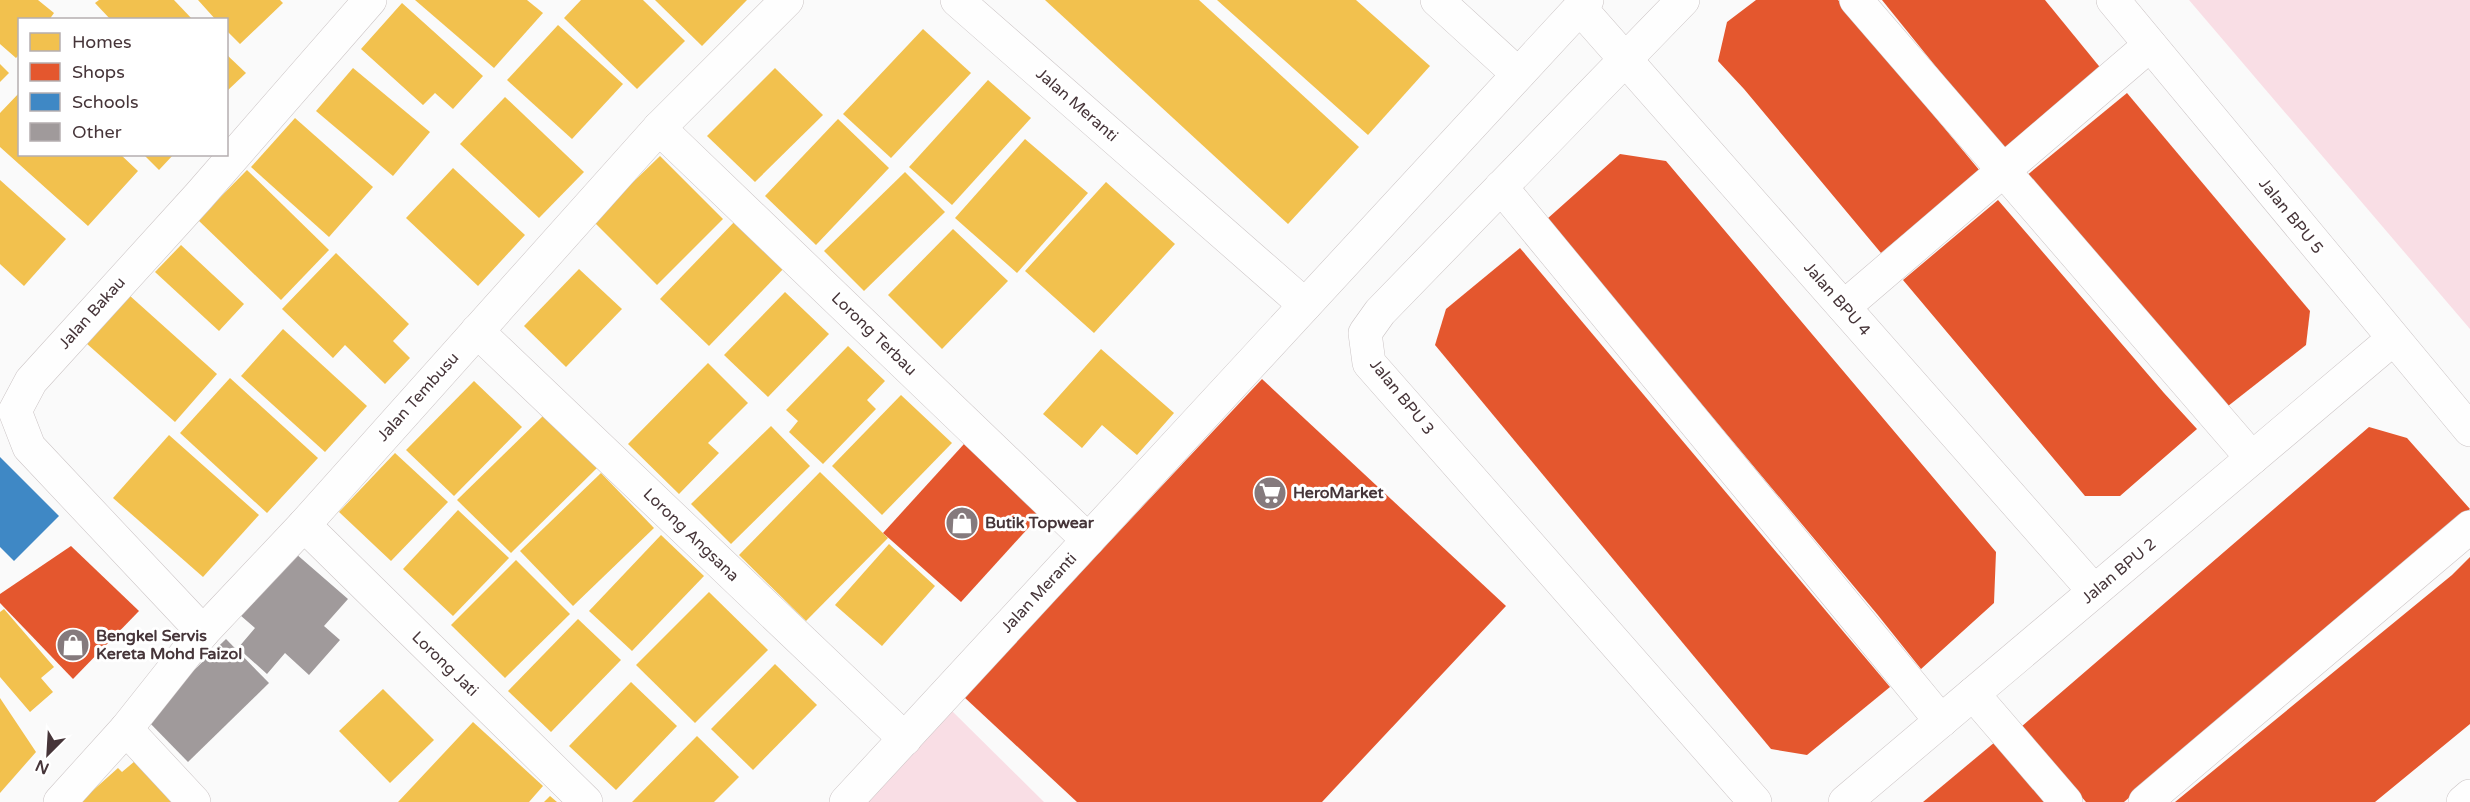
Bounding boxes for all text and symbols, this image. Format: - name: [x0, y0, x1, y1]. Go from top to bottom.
- legend: [18, 18, 228, 156]
- text: Homes: [72, 31, 132, 53]
- text: Shops: [72, 61, 125, 83]
- street label: Jalan Meranti: [1032, 64, 1122, 146]
- text: Schools: [72, 91, 139, 113]
- text: Other: [72, 121, 122, 143]
- street label: Jalan BPU 5: [2254, 174, 2328, 258]
- street label: Jalan BPU 4: [1799, 258, 1875, 340]
- street label: Jalan Bakau: [54, 273, 130, 353]
- street label: Lorong Terbau: [827, 288, 921, 380]
- street label: Jalan Tembusu: [373, 348, 463, 446]
- street label: Jalan BPU 3: [1365, 355, 1439, 439]
- supermarket icon: HeroMarket: [1252, 475, 1288, 511]
- place label: HeroMarket: [1293, 483, 1385, 503]
- street label: Lorong Angsana: [639, 484, 743, 586]
- shop icon: Butik Topwear: [944, 505, 980, 541]
- place label: Butik Topwear: [985, 513, 1095, 533]
- street label: Jalan BPU 2: [2078, 534, 2160, 608]
- street label: Jalan Meranti: [997, 549, 1081, 637]
- place label: Bengkel Servis Kereta Mohd Faizol: [96, 626, 242, 664]
- shop icon: Bengkel Servis Kereta Mohd Faizol: [55, 627, 91, 663]
- street label: Lorong Jati: [408, 627, 482, 701]
- north arrow: [18, 724, 78, 784]
- text: N: [32, 755, 52, 779]

